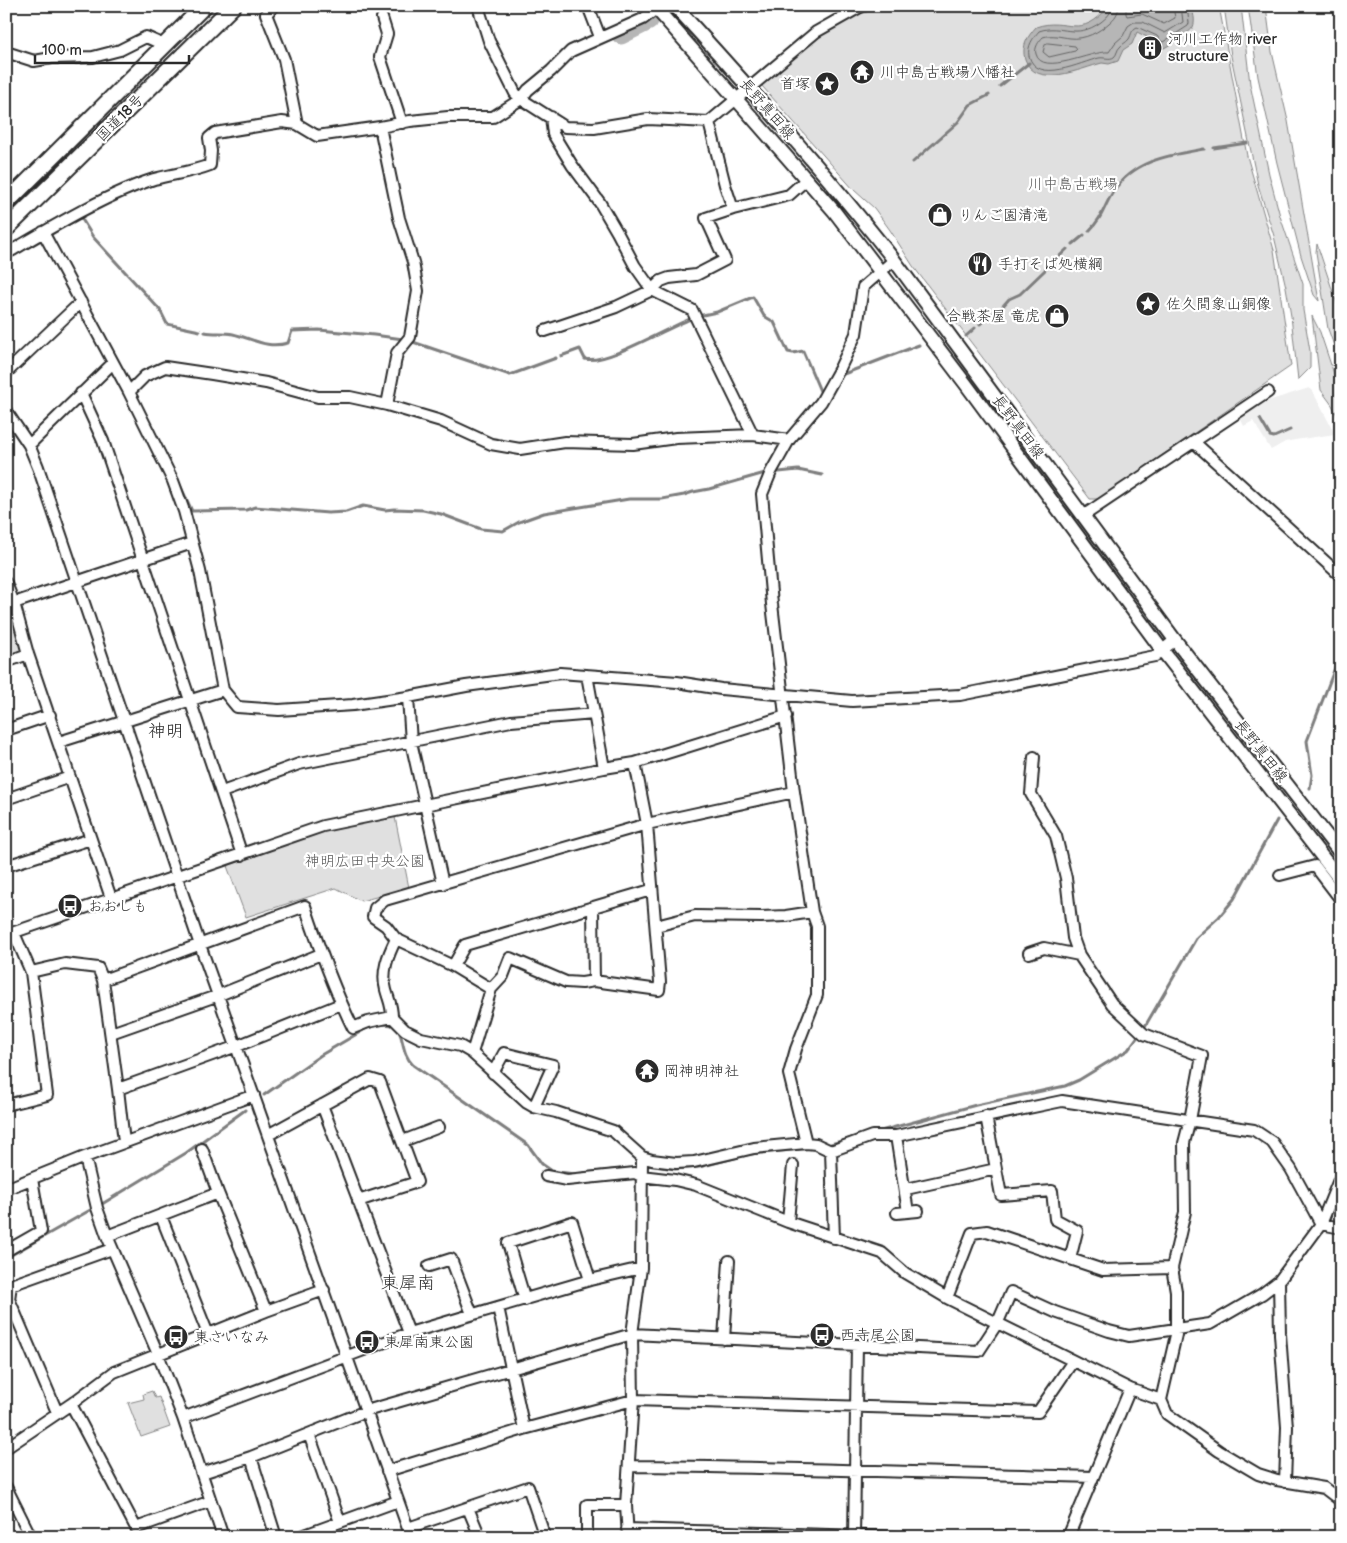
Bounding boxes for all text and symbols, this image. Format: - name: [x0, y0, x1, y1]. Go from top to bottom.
- place label: 河川工作物 river structure: [1168, 30, 1277, 66]
- scale bar: [35, 32, 189, 64]
- building icon: 河川工作物 river structure: [1137, 35, 1163, 61]
- text: 100 m: [42, 41, 82, 60]
- temple icon: 川中島古戦場八幡社: [849, 59, 875, 85]
- place label: 川中島古戦場八幡社: [880, 63, 1015, 82]
- place icon: 首塚: [814, 71, 840, 97]
- street label: 長野真田線: [735, 74, 799, 144]
- place label: 首塚: [780, 75, 810, 94]
- street label: 国道18号: [92, 90, 148, 146]
- park label: 川中島古戦場: [1028, 175, 1118, 194]
- shop icon: りんご園清滝: [927, 202, 953, 228]
- place label: りんご園清滝: [958, 206, 1048, 225]
- restaurant icon: 手打そば処横綱: [967, 251, 993, 277]
- place label: 手打そば処横綱: [998, 255, 1103, 274]
- place icon: 佐久間象山銅像: [1135, 291, 1161, 317]
- place label: 佐久間象山銅像: [1166, 295, 1271, 314]
- shop icon: 合戦茶屋 竜虎: [1044, 303, 1070, 329]
- place label: 合戦茶屋 竜虎: [946, 307, 1040, 326]
- street label: 長野真田線: [988, 391, 1048, 463]
- street label: 長野真田線: [1230, 716, 1292, 786]
- district label: 神明: [148, 721, 184, 742]
- park label: 神明広田中央公園: [305, 852, 425, 871]
- bus stop icon: おおしも: [57, 893, 83, 919]
- place label: おおしも: [88, 897, 148, 916]
- temple icon: 岡神明神社: [634, 1058, 660, 1084]
- place label: 岡神明神社: [664, 1062, 739, 1081]
- district label: 東犀南: [381, 1273, 435, 1294]
- bus stop icon: 西寺尾公園: [809, 1322, 835, 1348]
- bus stop icon: 東さいなみ: [163, 1324, 189, 1350]
- place label: 西寺尾公園: [840, 1326, 915, 1345]
- place label: 東さいなみ: [194, 1328, 269, 1347]
- bus stop icon: 東犀南東公園: [354, 1329, 380, 1355]
- place label: 東犀南東公園: [384, 1333, 474, 1352]

